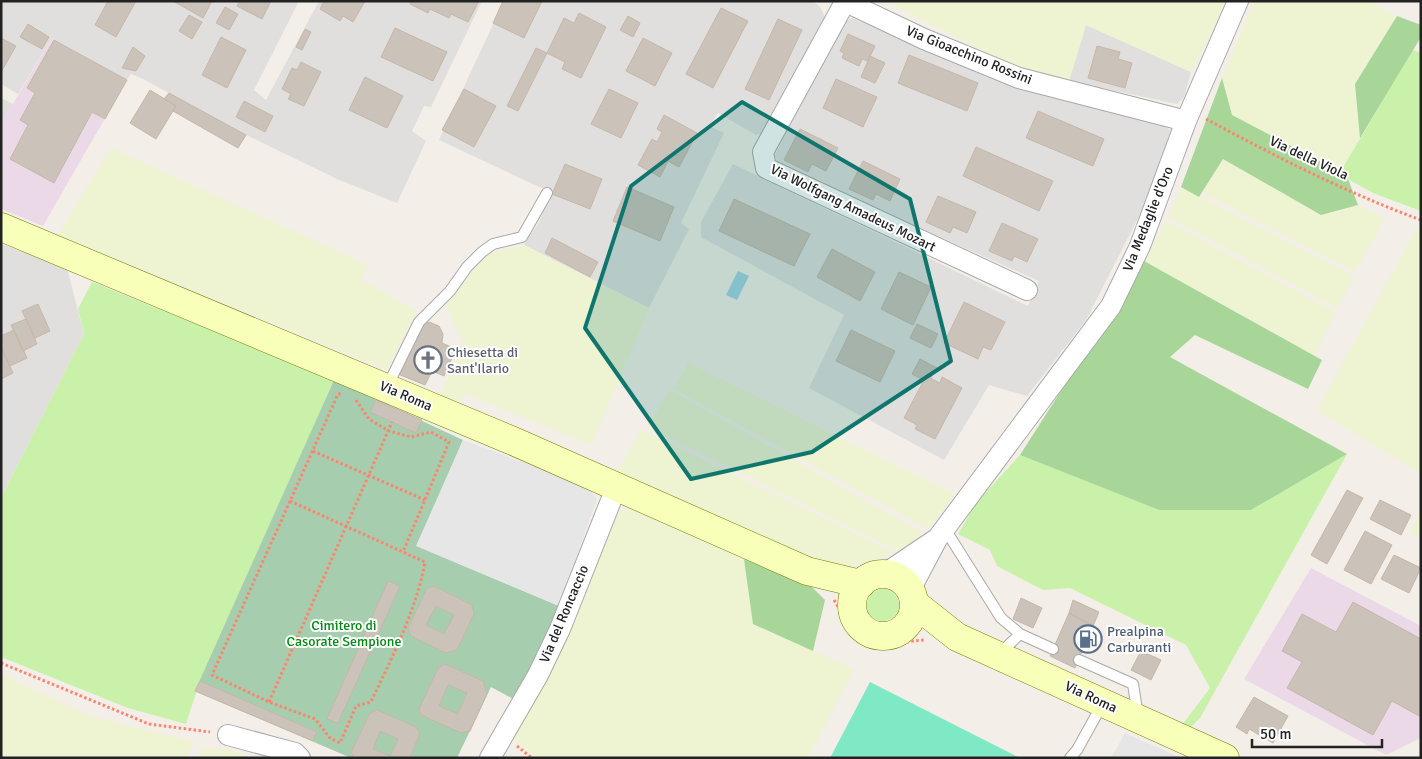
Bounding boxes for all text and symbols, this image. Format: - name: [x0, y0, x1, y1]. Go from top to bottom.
- street label: Via Gioacchino Rossini: [903, 22, 1035, 88]
- street label: Via della Viola: [1267, 132, 1351, 184]
- street label: Via Wolfgang Amadeus Mozart: [767, 160, 939, 256]
- street label: Via Medaglie d'Oro: [1119, 164, 1177, 274]
- place label: Chiesetta di Sant'Ilario: [447, 344, 518, 377]
- church icon: Chiesetta di Sant'Ilario: [413, 345, 443, 375]
- street label: Via Roma: [377, 377, 435, 415]
- street label: Via del Roncaccio: [536, 562, 592, 666]
- park label: Cimitero di Casorate Sempione: [287, 617, 401, 650]
- place label: Prealpina Carburanti: [1107, 623, 1171, 656]
- fuel station icon: Prealpina Carburanti: [1073, 624, 1103, 654]
- street label: Via Roma: [1062, 678, 1120, 716]
- scale bar: [1252, 716, 1382, 748]
- text: 50 m: [1260, 725, 1291, 743]

